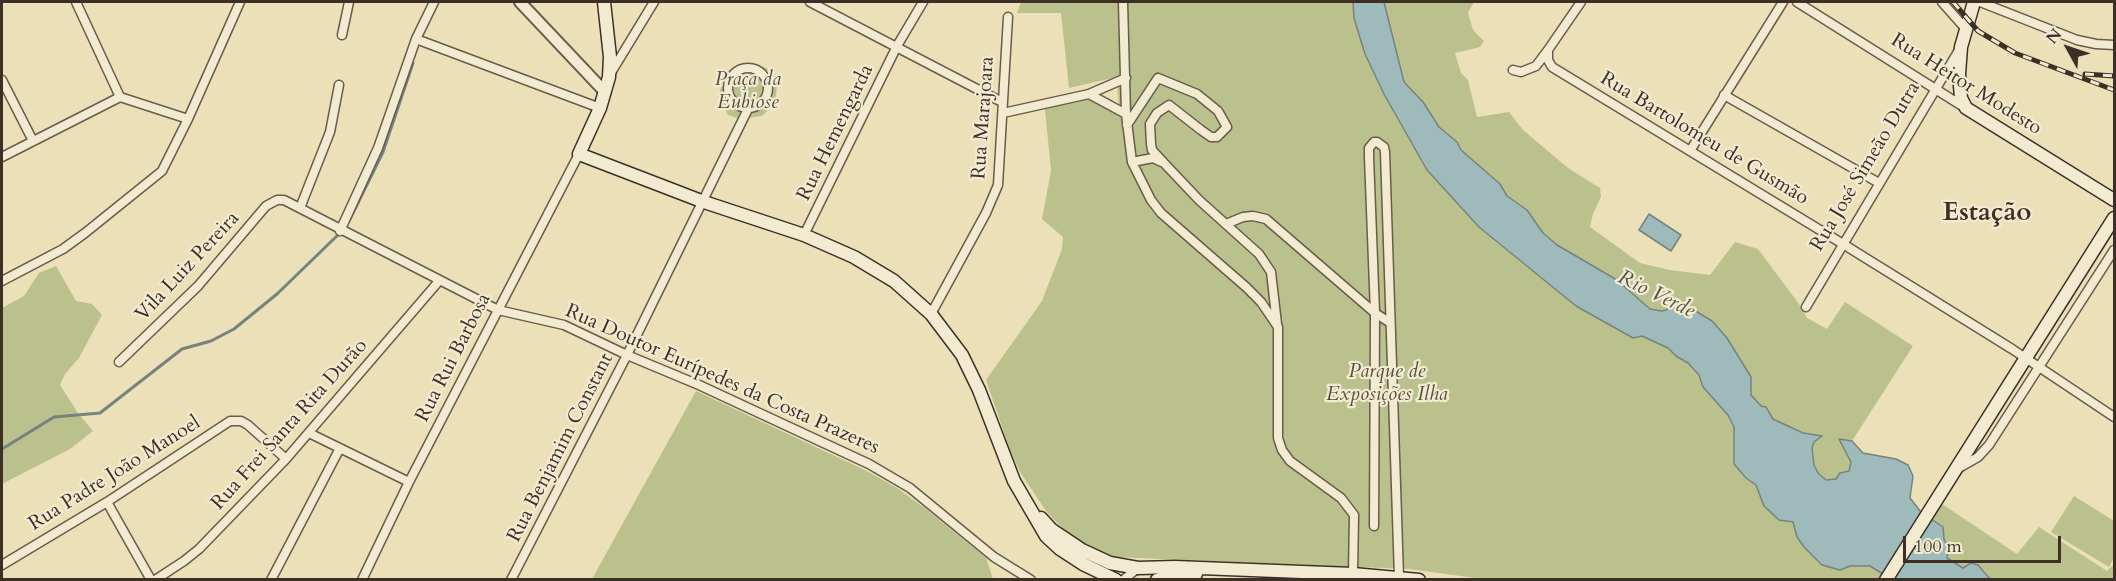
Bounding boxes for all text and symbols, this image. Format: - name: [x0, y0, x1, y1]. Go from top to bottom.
- north arrow: [2038, 18, 2098, 78]
- text: N: [2041, 24, 2067, 49]
- street label: Rua Heitor Modesto: [1886, 29, 2046, 141]
- street label: Rua Marajoara: [968, 56, 1000, 180]
- street label: Rua Hemengarda: [793, 61, 879, 205]
- street label: Rua Bartolomeu de Gusmão: [1595, 67, 1813, 211]
- park label: Praça da Eubiose: [715, 68, 781, 115]
- street label: Rua José Simeão Dutra: [1806, 78, 1926, 256]
- district label: Estação: [1943, 198, 2031, 230]
- street label: Vila Luiz Pereira: [131, 207, 245, 327]
- water label: Rio Verde: [1613, 266, 1699, 324]
- street label: Rua Rui Barbosa: [411, 290, 497, 426]
- street label: Rua Doutor Eurípedes da Costa Prazeres: [561, 300, 883, 460]
- street label: Rua Frei Santa Rita Durão: [207, 335, 373, 515]
- street label: Rua Benjamim Constant: [503, 350, 619, 546]
- park label: Parque de Exposições Ilha: [1326, 360, 1448, 407]
- street label: Rua Padre João Manoel: [25, 411, 205, 537]
- scale bar: [1906, 524, 2064, 562]
- text: 100 m: [1914, 534, 1962, 559]

